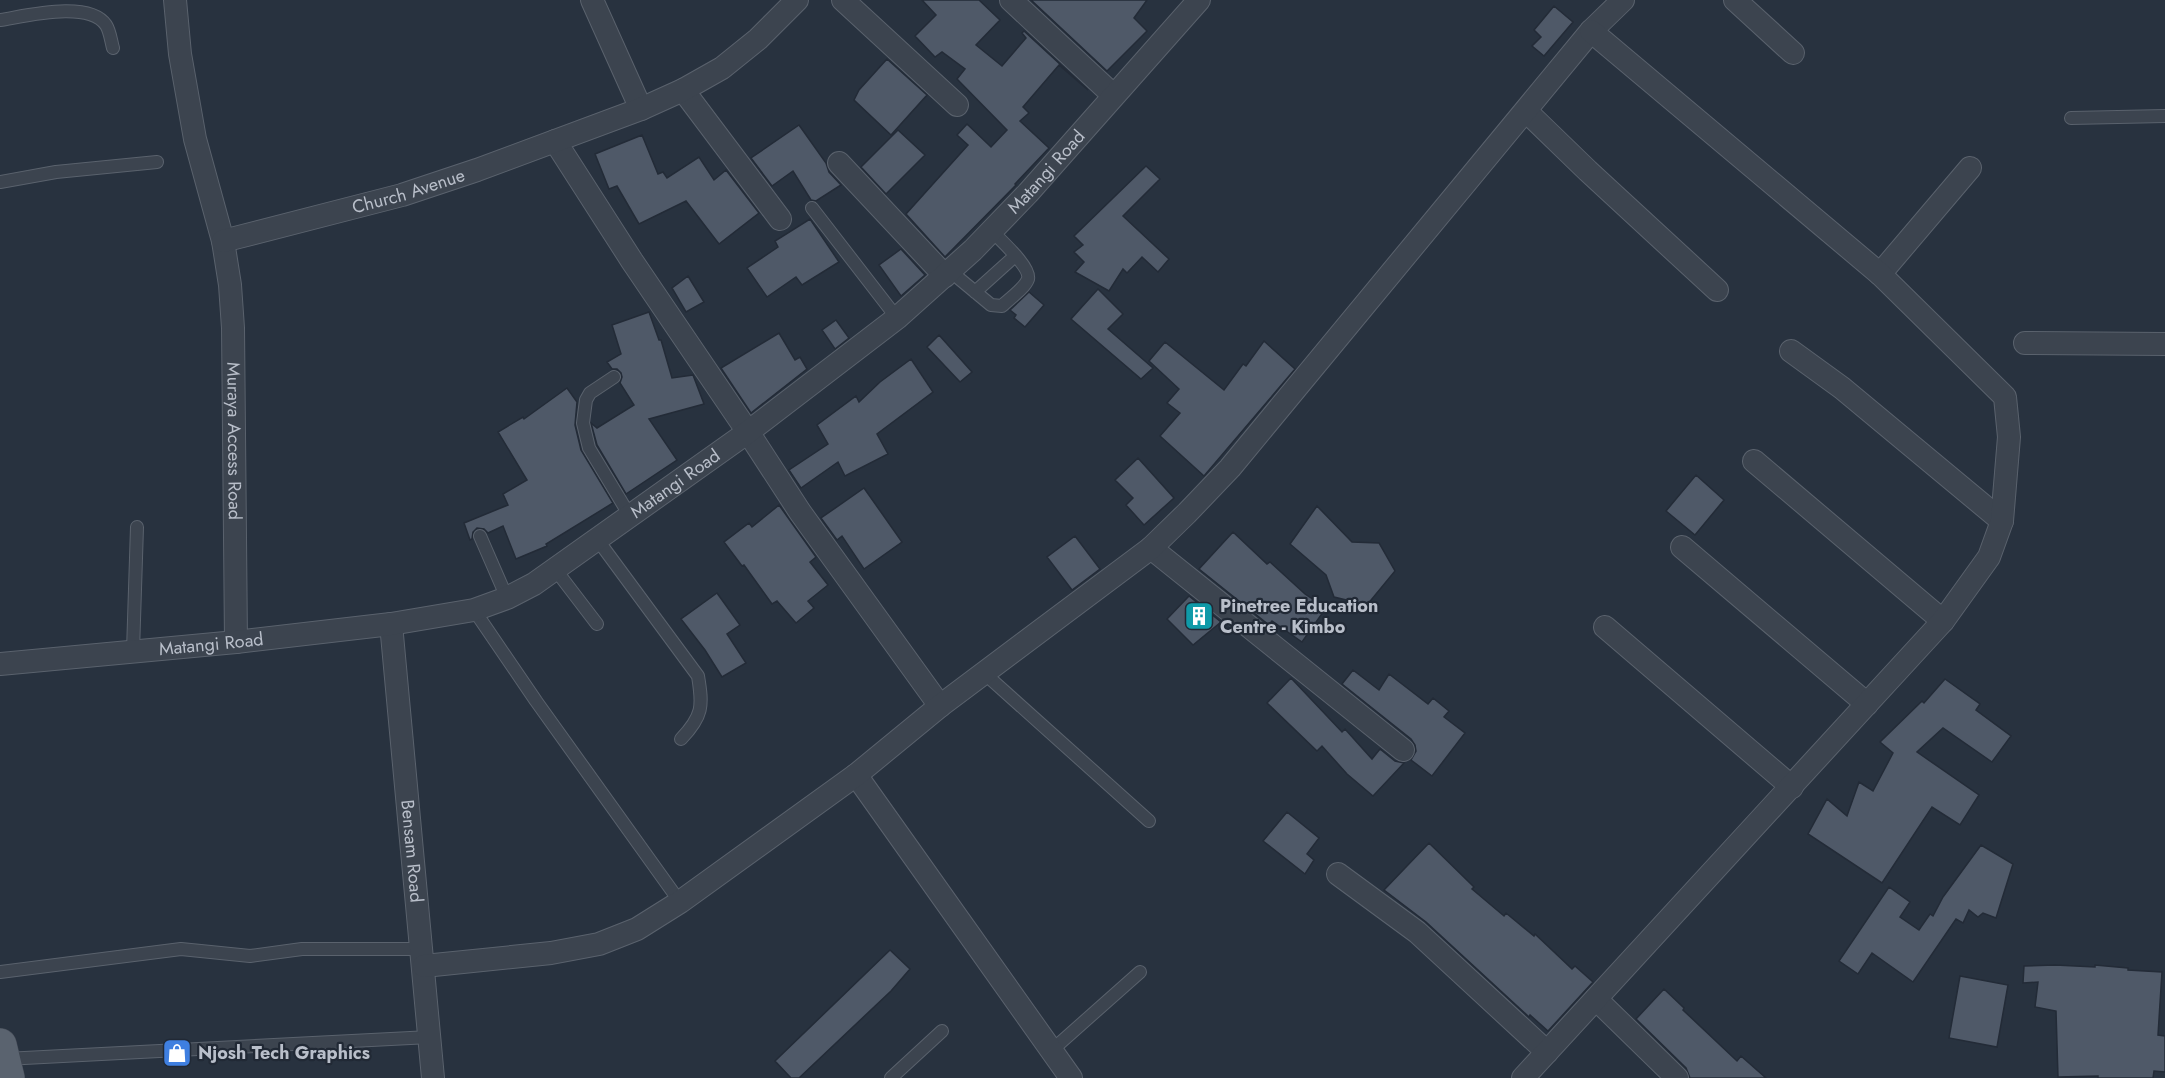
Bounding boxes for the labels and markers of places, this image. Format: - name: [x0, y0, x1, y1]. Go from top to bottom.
- place label: Pinetree Education Centre - Kimbo: [1220, 593, 1378, 640]
- building icon: Pinetree Education Centre - Kimbo: [1183, 600, 1215, 632]
- shop icon: Njosh Tech Graphics: [161, 1037, 193, 1069]
- place label: Njosh Tech Graphics: [198, 1040, 370, 1066]

